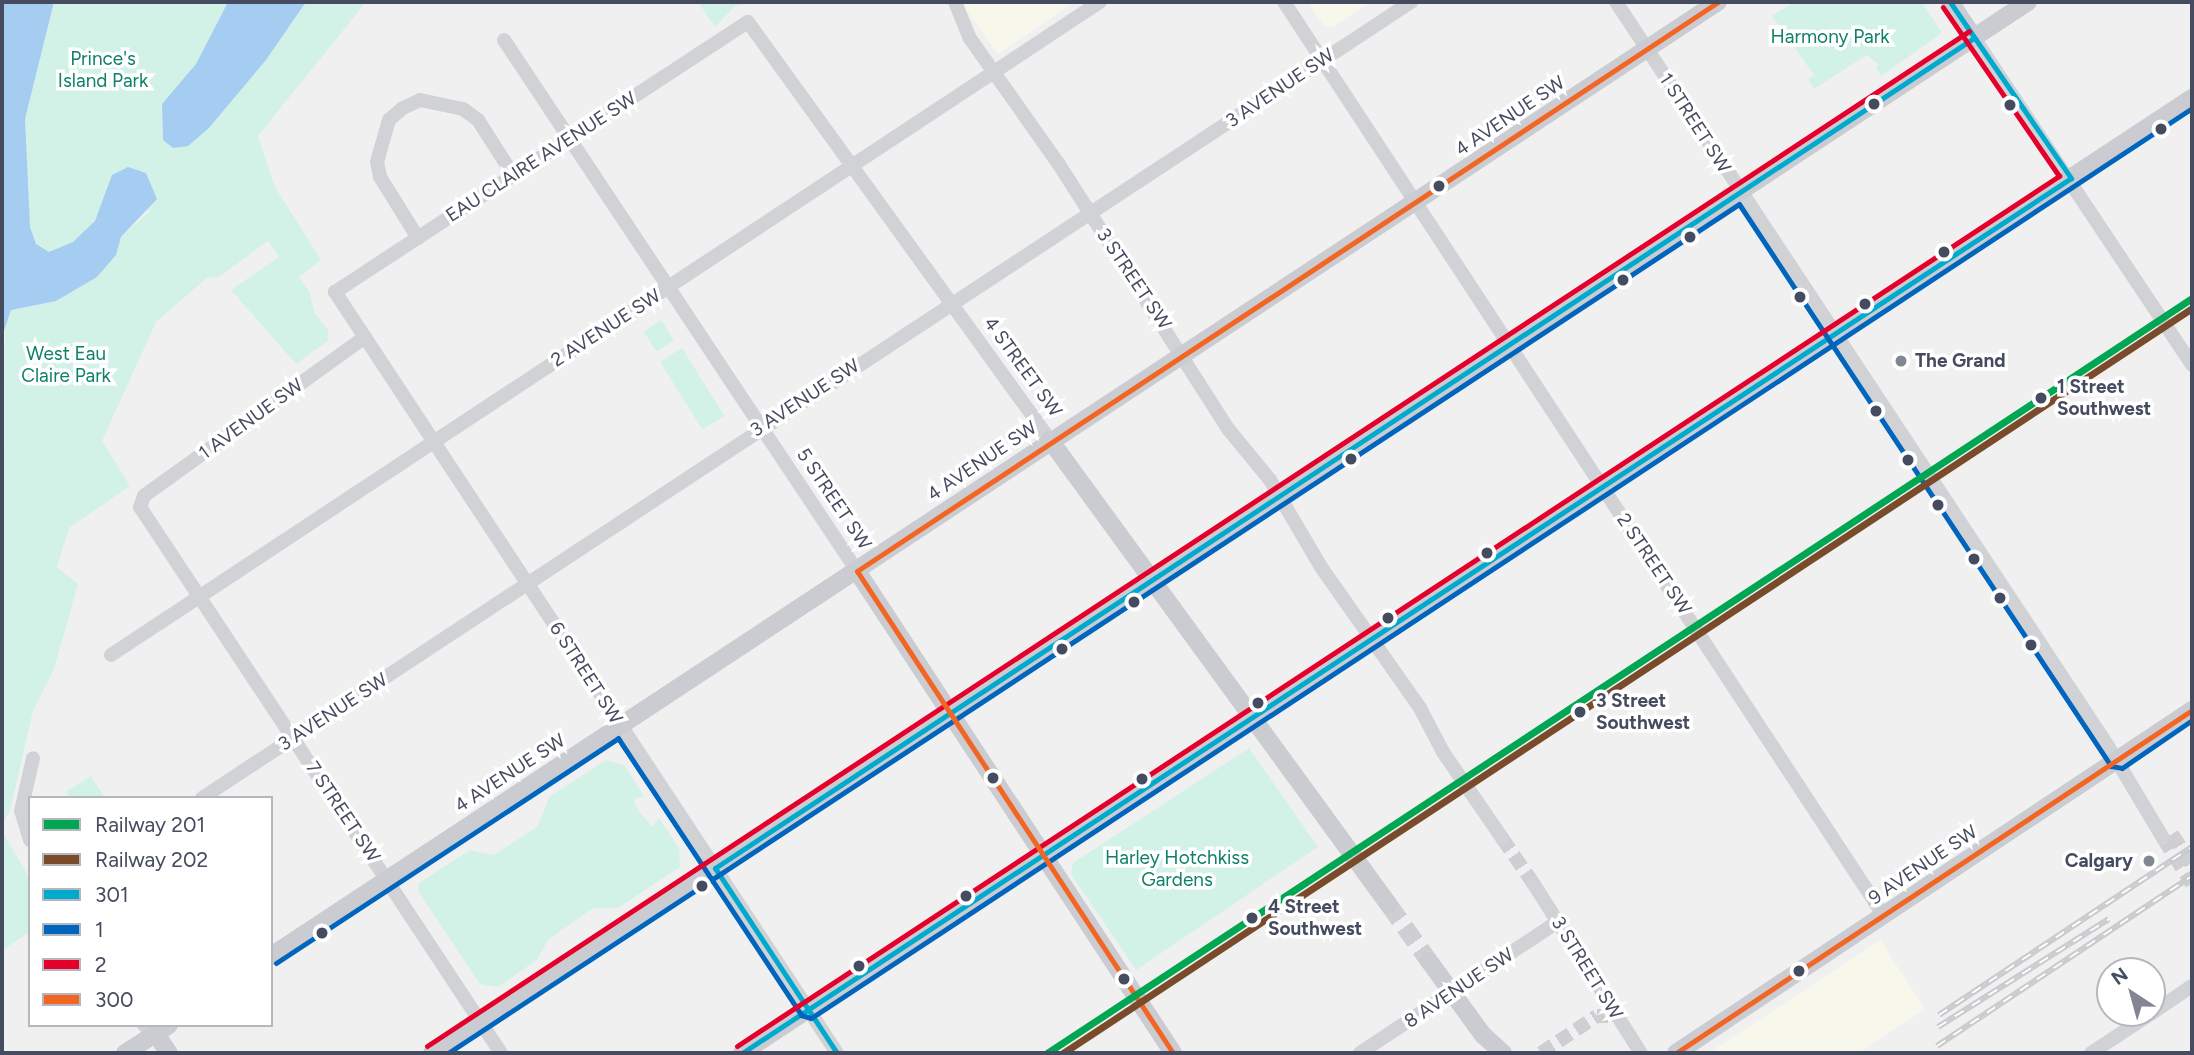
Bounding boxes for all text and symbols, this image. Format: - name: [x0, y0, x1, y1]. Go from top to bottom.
- park label: Harmony Park: [1771, 26, 1889, 48]
- street label: 3 AVENUE SW: [1222, 43, 1338, 133]
- park label: Prince's Island Park: [58, 48, 148, 92]
- street label: 1 STREET SW: [1654, 69, 1736, 177]
- street label: 4 AVENUE SW: [1451, 71, 1569, 161]
- street label: EAU CLAIRE AVENUE SW: [442, 87, 640, 227]
- unlabelled marker: [1867, 97, 1881, 111]
- unlabelled marker: [2003, 98, 2017, 112]
- unlabelled marker: [2154, 122, 2168, 136]
- unlabelled marker: [1432, 179, 1446, 193]
- street label: 3 STREET SW: [1092, 224, 1176, 334]
- unlabelled marker: [1683, 230, 1697, 244]
- unlabelled marker: [1937, 245, 1951, 259]
- unlabelled marker: [1616, 273, 1630, 287]
- street label: 2 AVENUE SW: [547, 284, 665, 372]
- unlabelled marker: [1793, 290, 1807, 304]
- unlabelled marker: [1858, 297, 1872, 311]
- street label: 4 STREET SW: [979, 313, 1067, 421]
- park label: West Eau Claire Park: [21, 343, 111, 387]
- place label: The Grand: [1915, 350, 2006, 372]
- marker: The Grand: [1893, 353, 1909, 369]
- street label: 3 AVENUE SW: [746, 354, 864, 442]
- street label: 1 AVENUE SW: [195, 374, 307, 464]
- place label: 1 Street Southwest: [2057, 376, 2151, 420]
- marker: 1 Street Southwest: [2031, 388, 2051, 408]
- unlabelled marker: [1869, 404, 1883, 418]
- street label: 4 AVENUE SW: [923, 416, 1041, 506]
- street label: 5 STREET SW: [792, 444, 876, 554]
- unlabelled marker: [1344, 452, 1358, 466]
- unlabelled marker: [1901, 453, 1915, 467]
- unlabelled marker: [1931, 498, 1945, 512]
- street label: 2 STREET SW: [1612, 509, 1696, 619]
- unlabelled marker: [1480, 546, 1494, 560]
- unlabelled marker: [1967, 552, 1981, 566]
- unlabelled marker: [1993, 591, 2007, 605]
- unlabelled marker: [1127, 595, 1141, 609]
- unlabelled marker: [1381, 611, 1395, 625]
- street label: 6 STREET SW: [545, 618, 627, 728]
- unlabelled marker: [2024, 638, 2038, 652]
- unlabelled marker: [1055, 642, 1069, 656]
- street label: 3 AVENUE SW: [274, 668, 392, 756]
- place label: 3 Street Southwest: [1596, 690, 1690, 734]
- unlabelled marker: [1251, 696, 1265, 710]
- marker: 3 Street Southwest: [1570, 702, 1590, 722]
- street label: 4 AVENUE SW: [451, 729, 569, 817]
- street label: 7 STREET SW: [301, 757, 385, 867]
- unlabelled marker: [986, 771, 1000, 785]
- unlabelled marker: [1135, 772, 1149, 786]
- legend: [28, 796, 273, 1027]
- text: Railway 201: [95, 812, 205, 837]
- street label: 9 AVENUE SW: [1864, 820, 1982, 910]
- text: Railway 202: [95, 847, 208, 872]
- park label: Harley Hotchkiss Gardens: [1105, 847, 1249, 891]
- place label: Calgary: [2065, 850, 2133, 872]
- marker: Calgary: [2139, 851, 2159, 871]
- unlabelled marker: [695, 879, 709, 893]
- text: 301: [95, 882, 129, 907]
- unlabelled marker: [959, 889, 973, 903]
- place label: 4 Street Southwest: [1268, 896, 1362, 940]
- marker: 4 Street Southwest: [1242, 908, 1262, 928]
- street label: 3 STREET SW: [1546, 912, 1628, 1024]
- text: 1: [95, 917, 104, 942]
- unlabelled marker: [315, 926, 329, 940]
- street label: 8 AVENUE SW: [1400, 943, 1518, 1033]
- text: 2: [95, 952, 107, 977]
- north arrow: [2096, 957, 2166, 1027]
- unlabelled marker: [852, 959, 866, 973]
- text: N: [2107, 963, 2132, 990]
- unlabelled marker: [1792, 964, 1806, 978]
- unlabelled marker: [1117, 972, 1131, 986]
- text: 300: [95, 987, 133, 1012]

